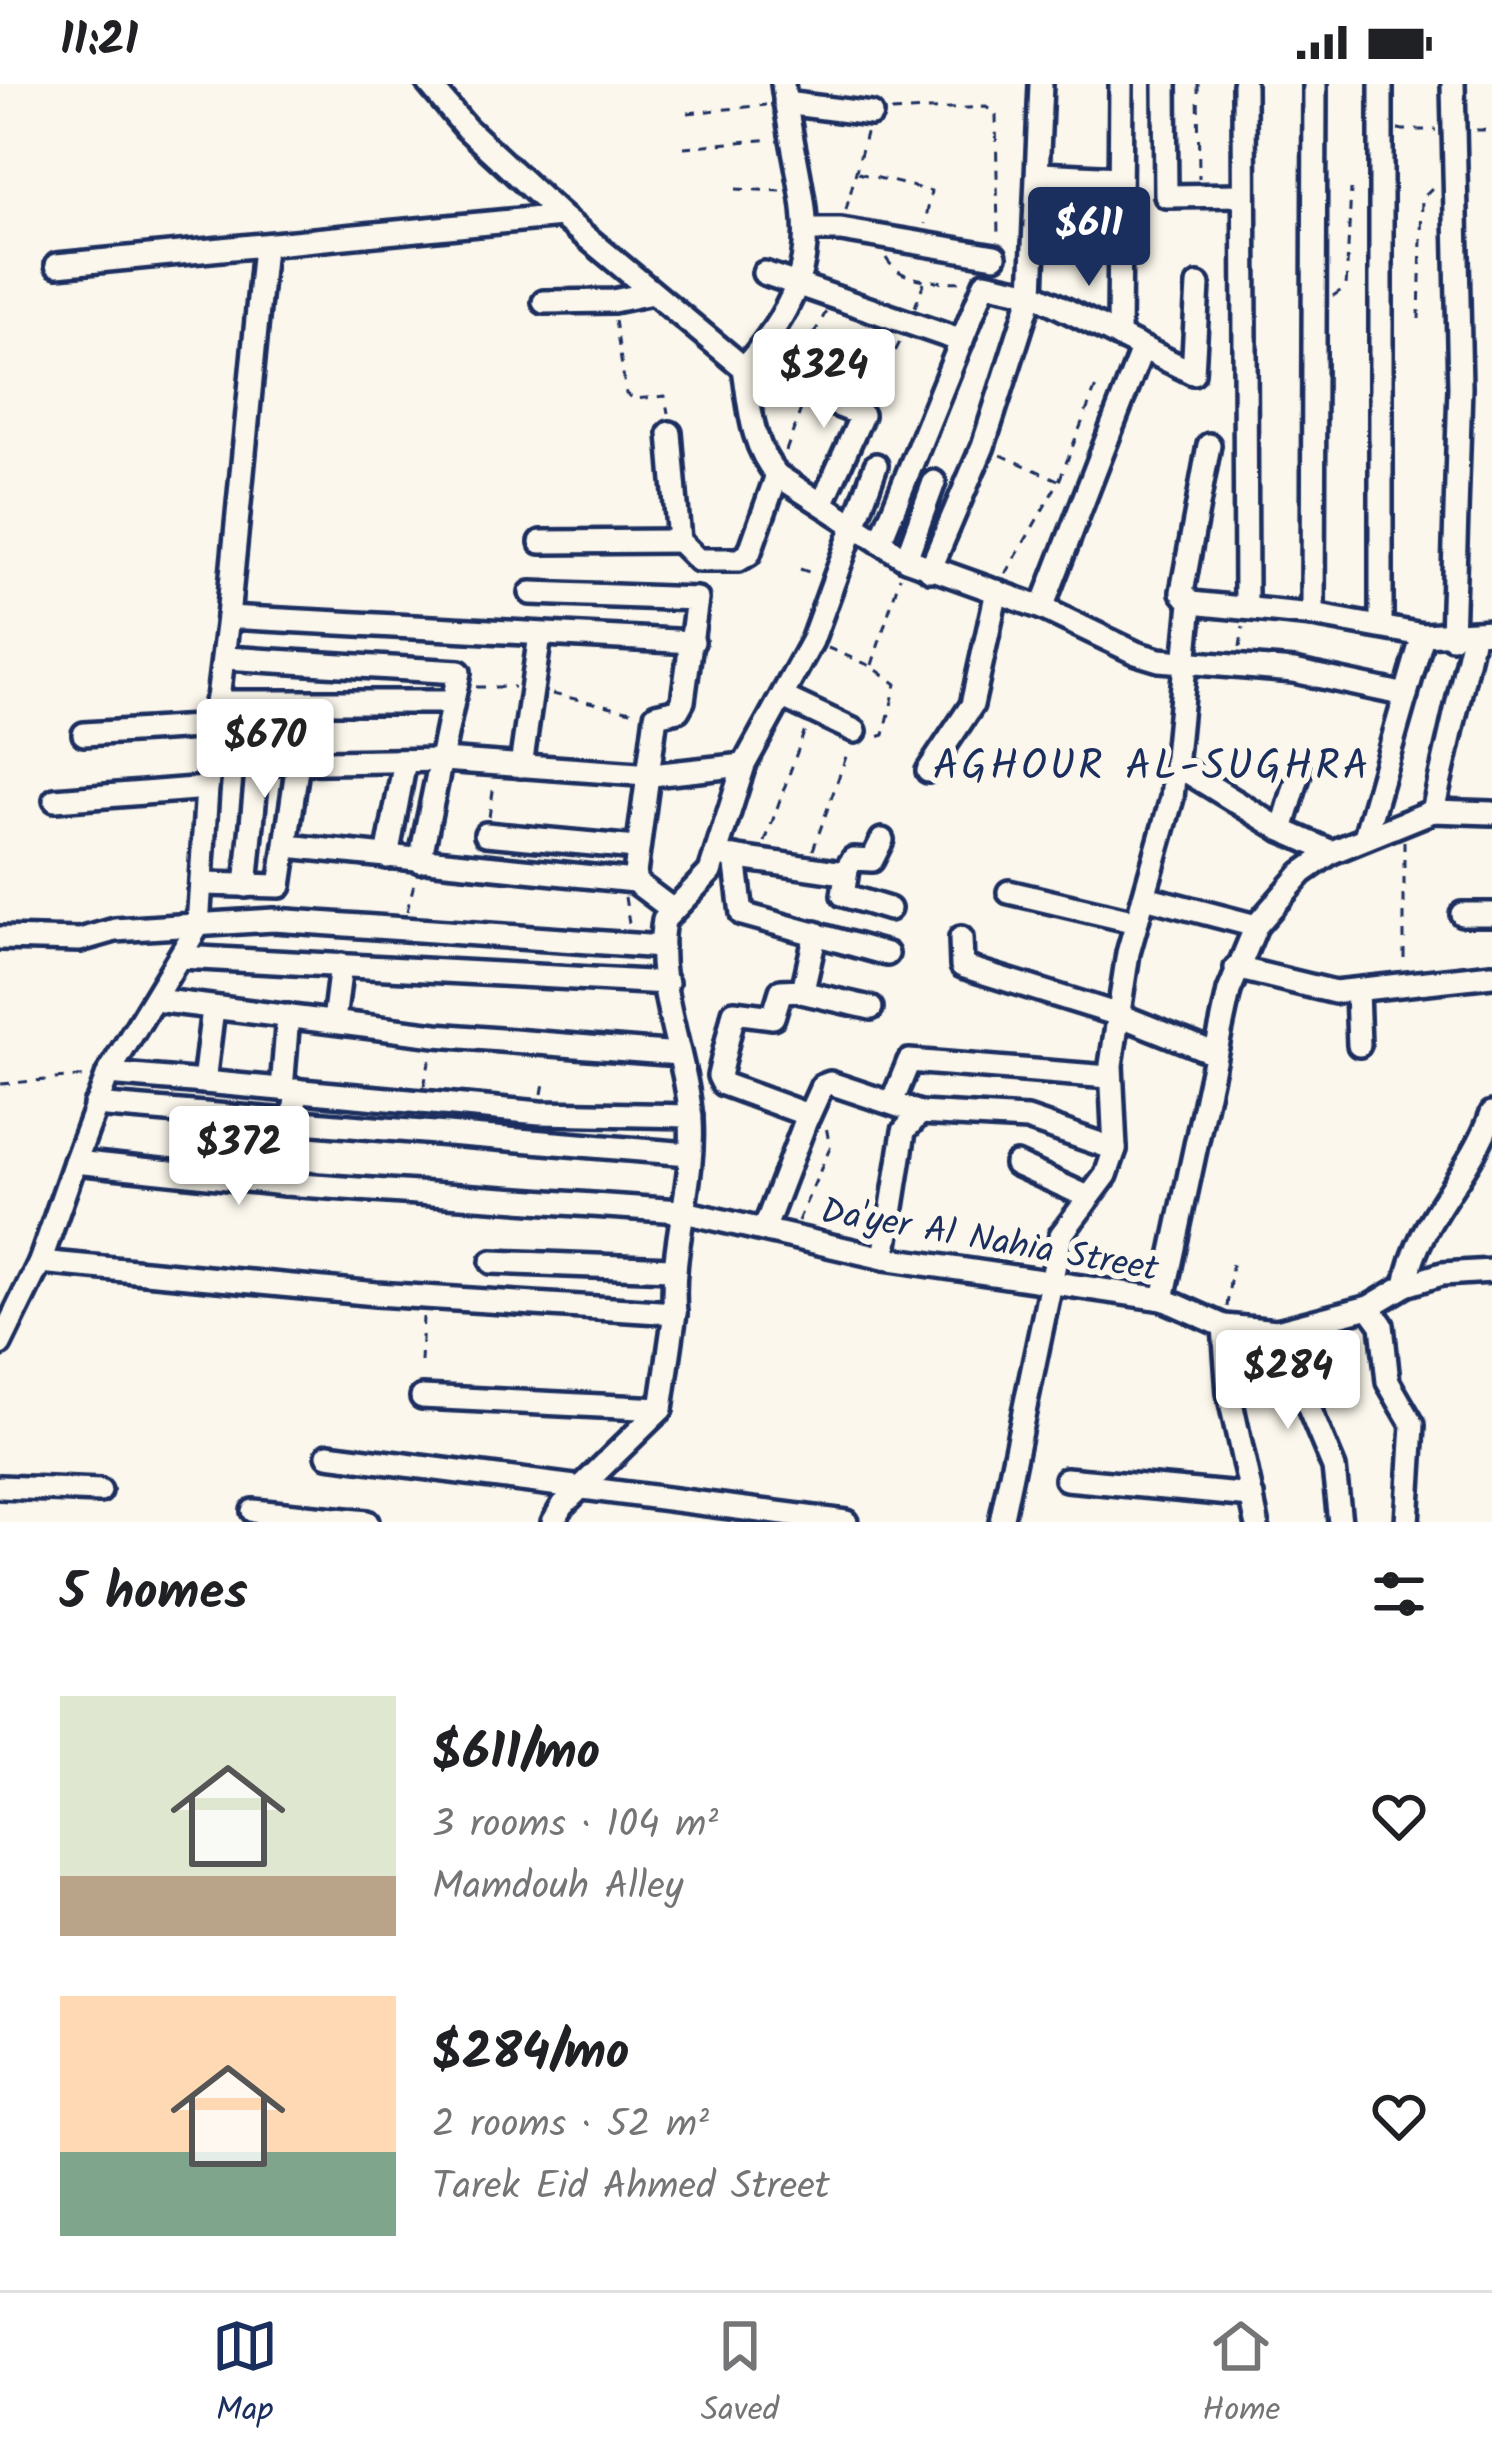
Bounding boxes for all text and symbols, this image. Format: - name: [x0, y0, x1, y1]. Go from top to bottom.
- text: 11:21: [60, 6, 138, 78]
- pin: $611: [1018, 187, 1160, 289]
- text: $611: [1055, 195, 1123, 257]
- pin: $324: [753, 329, 895, 431]
- text: $324: [780, 337, 868, 399]
- pin: $670: [194, 699, 336, 801]
- text: $670: [224, 707, 306, 769]
- district label: AGHOUR AL-SUGHRA: [933, 734, 1371, 801]
- pin: $372: [168, 1106, 310, 1208]
- text: $372: [196, 1114, 282, 1176]
- street label: Da'yer Al Nahia Street: [816, 1184, 1164, 1299]
- pin: $284: [1217, 1330, 1359, 1432]
- text: $284: [1243, 1338, 1333, 1400]
- text: 5 homes: [60, 1554, 248, 1635]
- icon: filters: [1366, 1561, 1432, 1627]
- text: $611/mo: [432, 1714, 600, 1795]
- icon: home: [156, 1744, 300, 1888]
- icon: heart: [1366, 1783, 1432, 1849]
- text: 3 rooms · 104 m²: [432, 1795, 718, 1857]
- text: Mamdouh Alley: [432, 1857, 683, 1919]
- text: $284/mo: [432, 2014, 629, 2095]
- icon: home: [156, 2044, 300, 2188]
- icon: heart: [1366, 2083, 1432, 2149]
- text: 2 rooms · 52 m²: [432, 2095, 709, 2157]
- text: Tarek Eid Ahmed Street: [432, 2157, 830, 2219]
- tab: Map: [212, 2313, 278, 2438]
- tab: Saved: [701, 2313, 779, 2438]
- tab: Home: [1202, 2313, 1280, 2438]

